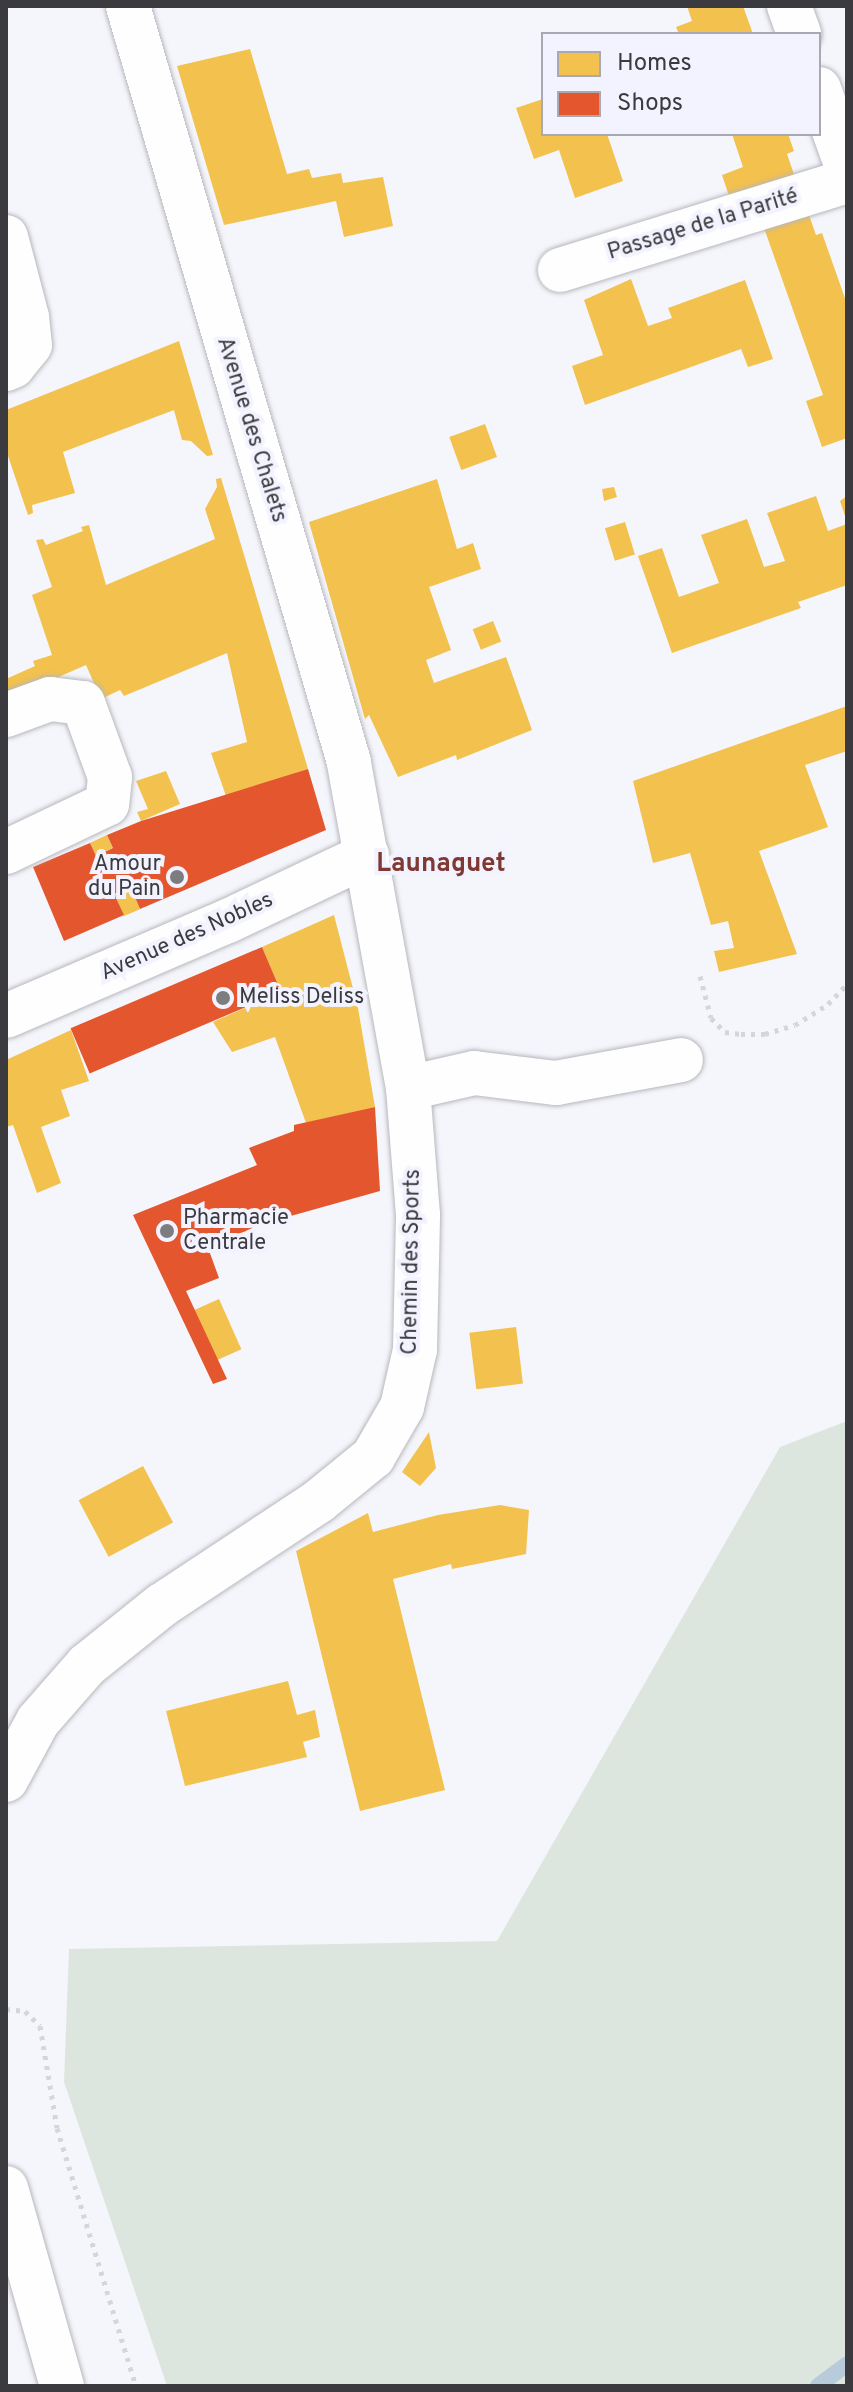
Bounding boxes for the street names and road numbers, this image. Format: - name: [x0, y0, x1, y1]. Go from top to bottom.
- street label: Passage de la Parité: [605, 183, 801, 267]
- street label: Avenue des Chalets: [210, 334, 292, 526]
- street label: Avenue des Nobles: [97, 887, 277, 987]
- street label: Chemin des Sports: [397, 1169, 427, 1355]

